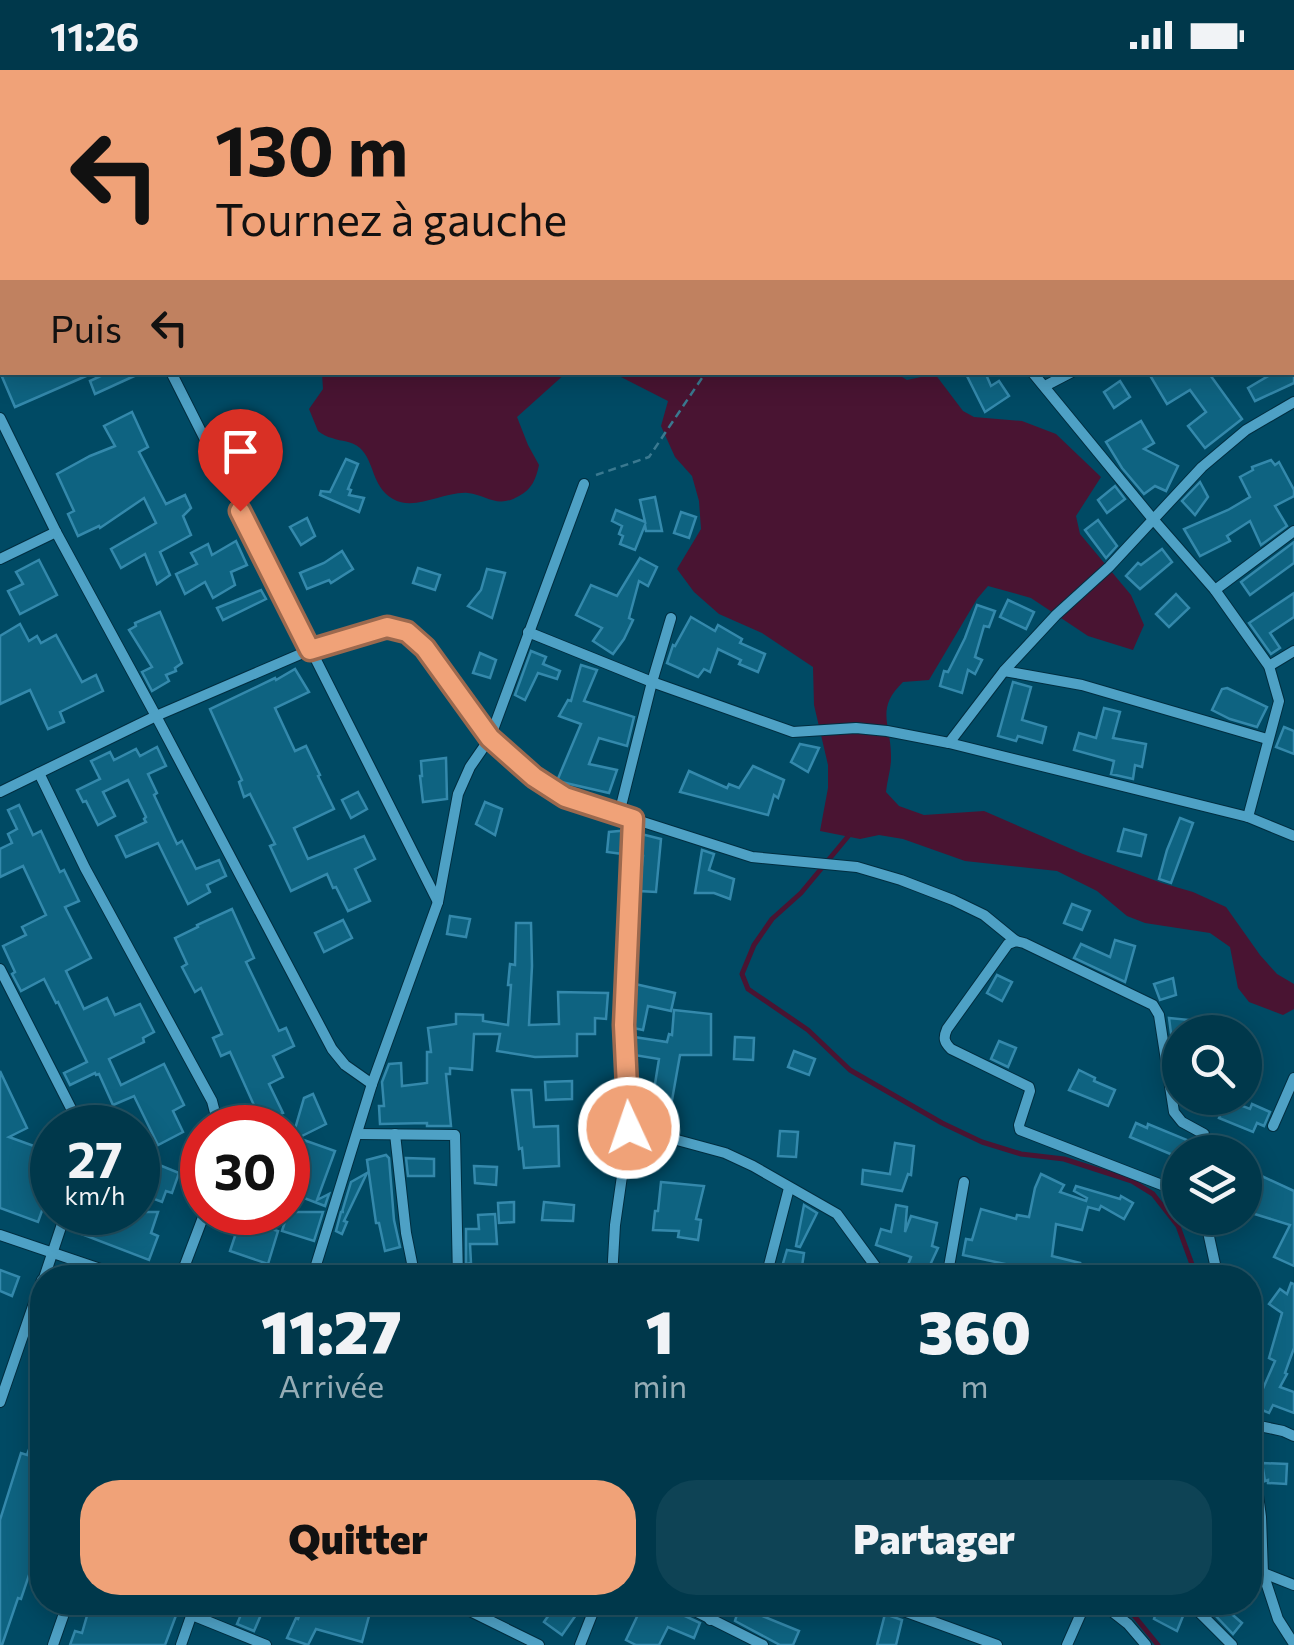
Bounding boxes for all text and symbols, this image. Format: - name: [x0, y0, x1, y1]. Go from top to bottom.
- text: 11:26: [50, 12, 139, 59]
- text: 130 m: [215, 105, 408, 190]
- icon: left: [50, 110, 180, 240]
- text: Tournez à gauche: [215, 190, 567, 245]
- icon: left: [142, 300, 197, 355]
- text: Puis: [50, 304, 122, 351]
- pin: [198, 409, 283, 512]
- icon: arrive: [213, 424, 268, 479]
- map controls: [1162, 1015, 1262, 1235]
- button: search: [1162, 1015, 1262, 1115]
- position arrow: [577, 1076, 681, 1180]
- speed limit sign: 30: [180, 1105, 310, 1235]
- text: 27: [67, 1127, 123, 1188]
- button: layers: [1162, 1135, 1262, 1235]
- text: km/h: [65, 1180, 125, 1210]
- text: 11:27: [261, 1293, 402, 1366]
- text: 1: [646, 1293, 674, 1366]
- text: 360: [918, 1293, 1031, 1366]
- text: Arrivée: [279, 1365, 384, 1405]
- text: min: [633, 1365, 687, 1405]
- text: m: [961, 1365, 988, 1405]
- button: Quitter: [80, 1480, 636, 1595]
- button: Partager: [656, 1480, 1212, 1595]

